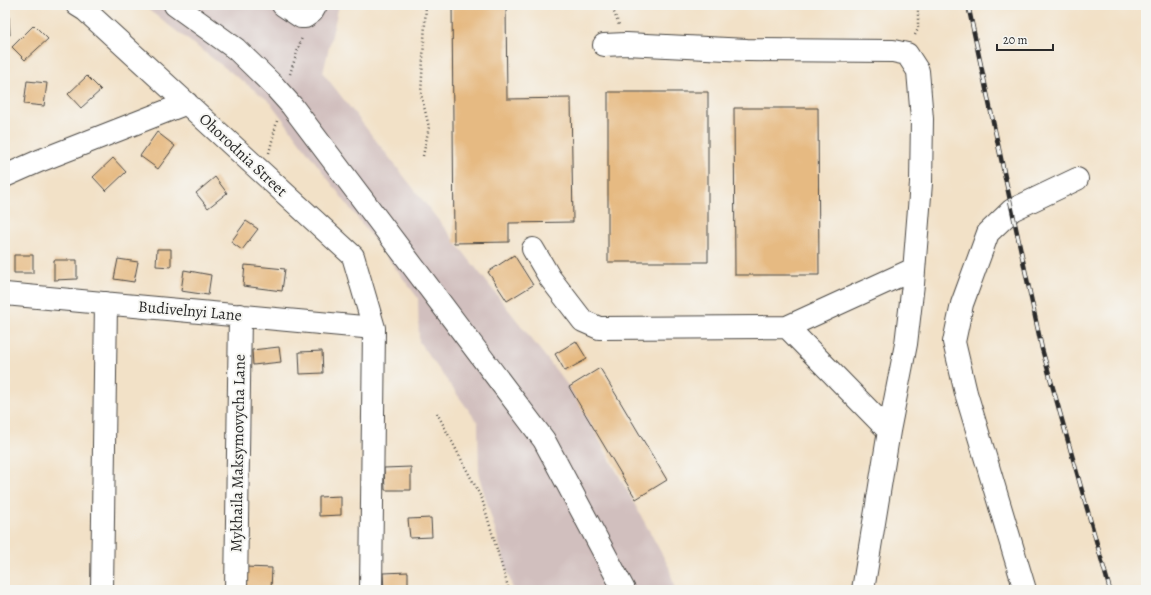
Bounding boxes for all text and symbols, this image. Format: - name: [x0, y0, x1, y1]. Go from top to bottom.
- scale bar: [997, 26, 1053, 52]
- text: 20 m: [1003, 32, 1027, 48]
- street label: Ohorodnia Street: [194, 108, 292, 202]
- street label: Budivelnyi Lane: [137, 296, 243, 326]
- street label: Mykhaila Maksymovycha Lane: [225, 354, 251, 552]

